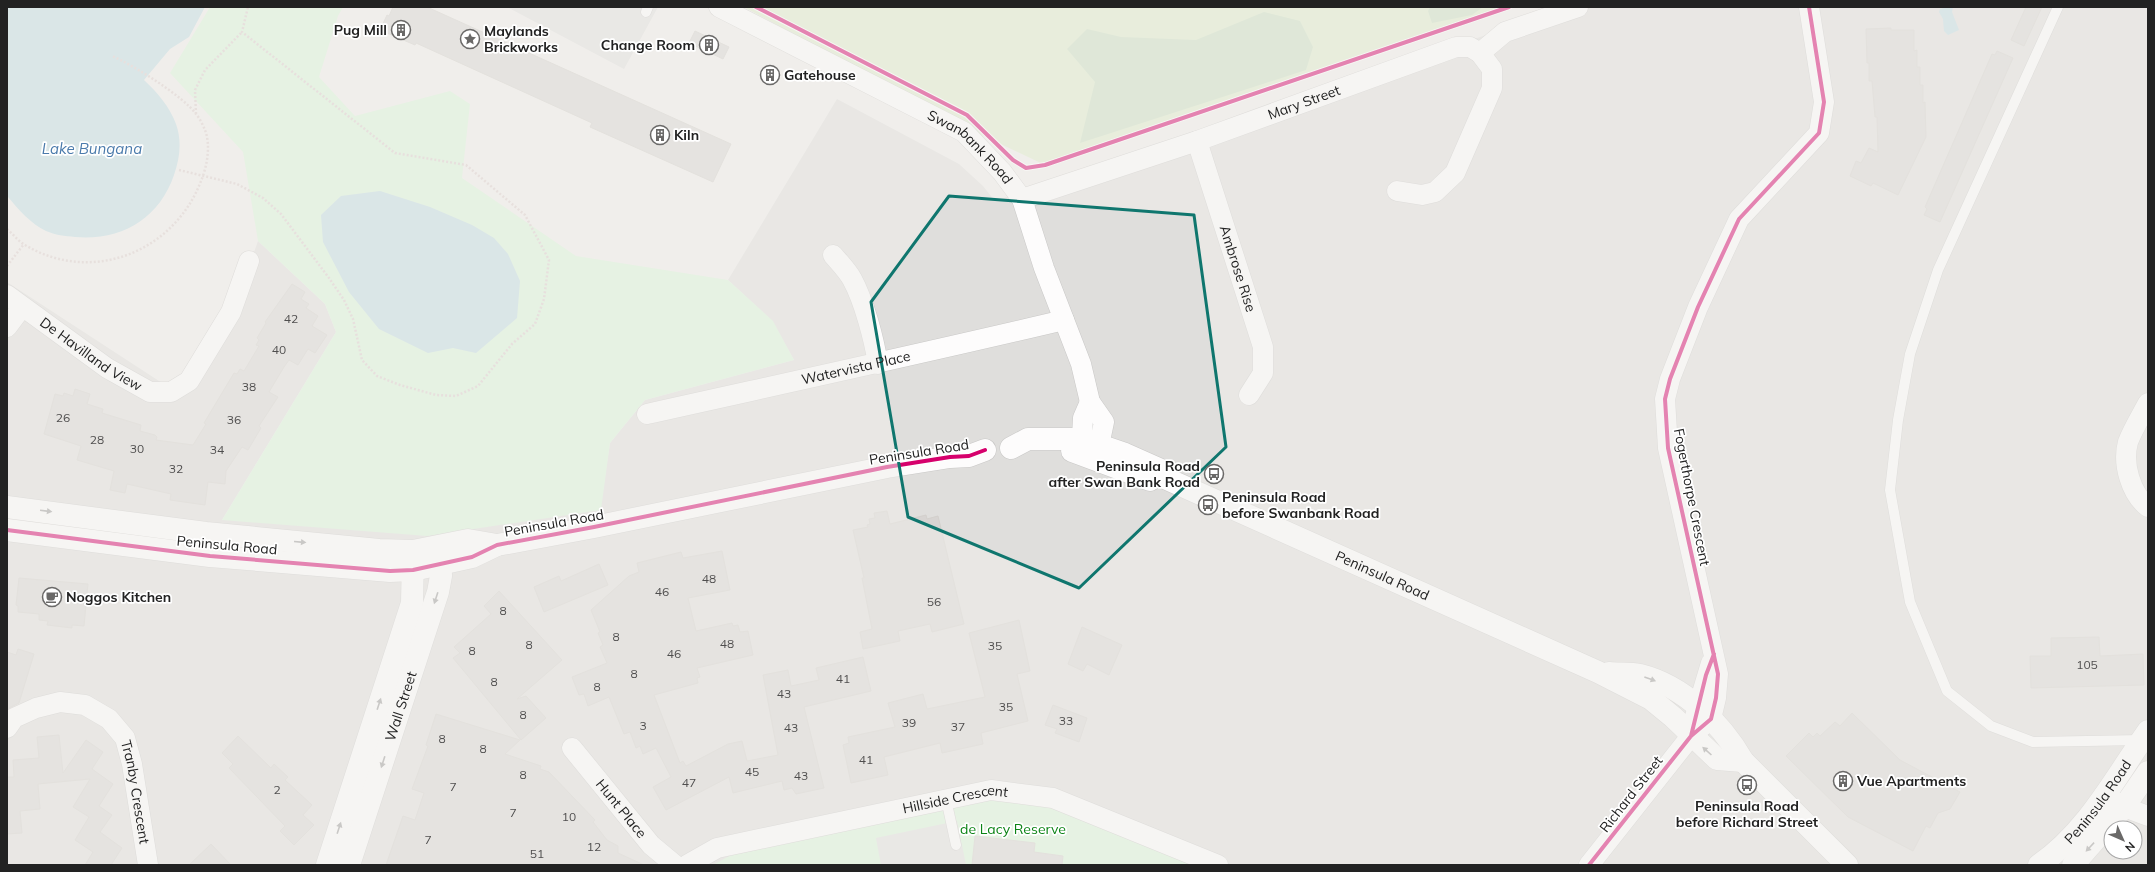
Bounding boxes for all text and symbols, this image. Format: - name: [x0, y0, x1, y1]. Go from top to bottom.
- building icon: Pug Mill: [390, 19, 412, 41]
- place label: Pug Mill: [334, 21, 387, 39]
- place label: Maylands Brickworks: [484, 22, 558, 56]
- place icon: Maylands Brickworks: [459, 28, 481, 50]
- building icon: Change Room: [698, 34, 720, 56]
- place label: Change Room: [601, 36, 695, 54]
- building icon: Gatehouse: [759, 64, 781, 86]
- place label: Gatehouse: [784, 66, 856, 84]
- street label: Mary Street: [1265, 81, 1343, 124]
- street label: Swanbank Road: [924, 106, 1017, 187]
- building icon: Kiln: [649, 124, 671, 146]
- place label: Kiln: [674, 126, 699, 144]
- water label: Lake Bungana: [42, 139, 142, 158]
- street label: Ambrose Rise: [1216, 223, 1260, 314]
- house number: 42: [284, 311, 298, 326]
- street label: De Havilland View: [36, 313, 146, 395]
- house number: 40: [272, 342, 286, 357]
- street label: Watervista Place: [800, 347, 912, 388]
- house number: 38: [242, 379, 256, 394]
- house number: 26: [56, 410, 70, 425]
- house number: 36: [227, 412, 241, 427]
- street label: Fogerthorpe Crescent: [1670, 427, 1714, 567]
- house number: 28: [90, 432, 104, 447]
- street label: Peninsula Road: [868, 435, 970, 469]
- house number: 30: [130, 441, 144, 456]
- house number: 34: [210, 442, 224, 457]
- place label: Peninsula Road after Swan Bank Road: [1049, 457, 1200, 491]
- house number: 32: [169, 461, 183, 476]
- bus stop icon: Peninsula Road after Swan Bank Road: [1203, 463, 1225, 485]
- place label: Peninsula Road before Swanbank Road: [1222, 488, 1379, 522]
- bus stop icon: Peninsula Road before Swanbank Road: [1197, 494, 1219, 516]
- street label: Peninsula Road: [503, 505, 605, 541]
- one-way arrow: [40, 508, 52, 514]
- street label: Peninsula Road: [176, 532, 278, 558]
- one-way arrow: [294, 539, 306, 546]
- street label: Peninsula Road: [1333, 547, 1432, 604]
- house number: 48: [702, 571, 716, 586]
- house number: 46: [655, 584, 669, 599]
- cafe icon: Noggos Kitchen: [41, 586, 63, 608]
- place label: Noggos Kitchen: [66, 588, 171, 606]
- one-way arrow: [433, 593, 439, 605]
- house number: 56: [927, 594, 941, 609]
- house number: 8: [499, 603, 507, 618]
- house number: 8: [612, 629, 620, 644]
- house number: 48: [720, 636, 734, 651]
- house number: 8: [525, 637, 533, 652]
- house number: 35: [988, 638, 1002, 653]
- house number: 8: [468, 643, 476, 658]
- house number: 46: [667, 646, 681, 661]
- house number: 105: [2076, 657, 2098, 672]
- house number: 8: [630, 666, 638, 681]
- street label: Wall Street: [381, 669, 421, 743]
- house number: 41: [836, 671, 850, 686]
- house number: 8: [490, 674, 498, 689]
- one-way arrow: [1645, 676, 1657, 682]
- house number: 8: [593, 679, 601, 694]
- house number: 43: [777, 686, 791, 701]
- one-way arrow: [376, 698, 382, 710]
- house number: 35: [999, 699, 1013, 714]
- house number: 8: [519, 707, 527, 722]
- house number: 33: [1059, 713, 1073, 728]
- house number: 39: [902, 715, 916, 730]
- house number: 3: [639, 718, 647, 733]
- house number: 37: [951, 719, 965, 734]
- house number: 43: [784, 720, 798, 735]
- house number: 8: [438, 731, 446, 746]
- street label: Tranby Crescent: [117, 738, 154, 845]
- house number: 8: [479, 741, 487, 756]
- one-way arrow: [1702, 746, 1713, 755]
- house number: 41: [859, 752, 873, 767]
- street label: Richard Street: [1595, 752, 1667, 836]
- one-way arrow: [380, 756, 386, 768]
- street label: Peninsula Road: [2060, 756, 2135, 848]
- house number: 45: [745, 764, 759, 779]
- house number: 8: [519, 767, 527, 782]
- house number: 43: [794, 768, 808, 783]
- building icon: Vue Apartments: [1832, 770, 1854, 792]
- place label: Vue Apartments: [1856, 772, 1966, 790]
- bus stop icon: Peninsula Road before Richard Street: [1736, 774, 1758, 796]
- street label: Hunt Place: [592, 775, 651, 842]
- house number: 47: [682, 775, 696, 790]
- house number: 7: [449, 779, 457, 794]
- street label: Hillside Crescent: [901, 781, 1009, 818]
- house number: 2: [273, 782, 281, 797]
- place label: Peninsula Road before Richard Street: [1676, 797, 1819, 831]
- house number: 7: [509, 805, 517, 820]
- house number: 10: [562, 809, 576, 824]
- park label: de Lacy Reserve: [960, 820, 1066, 838]
- north arrow: [2103, 820, 2143, 860]
- one-way arrow: [336, 822, 342, 834]
- house number: 7: [424, 832, 432, 847]
- house number: 12: [587, 839, 601, 854]
- text: N: [2122, 839, 2138, 855]
- one-way arrow: [2085, 842, 2095, 852]
- house number: 51: [530, 846, 544, 861]

